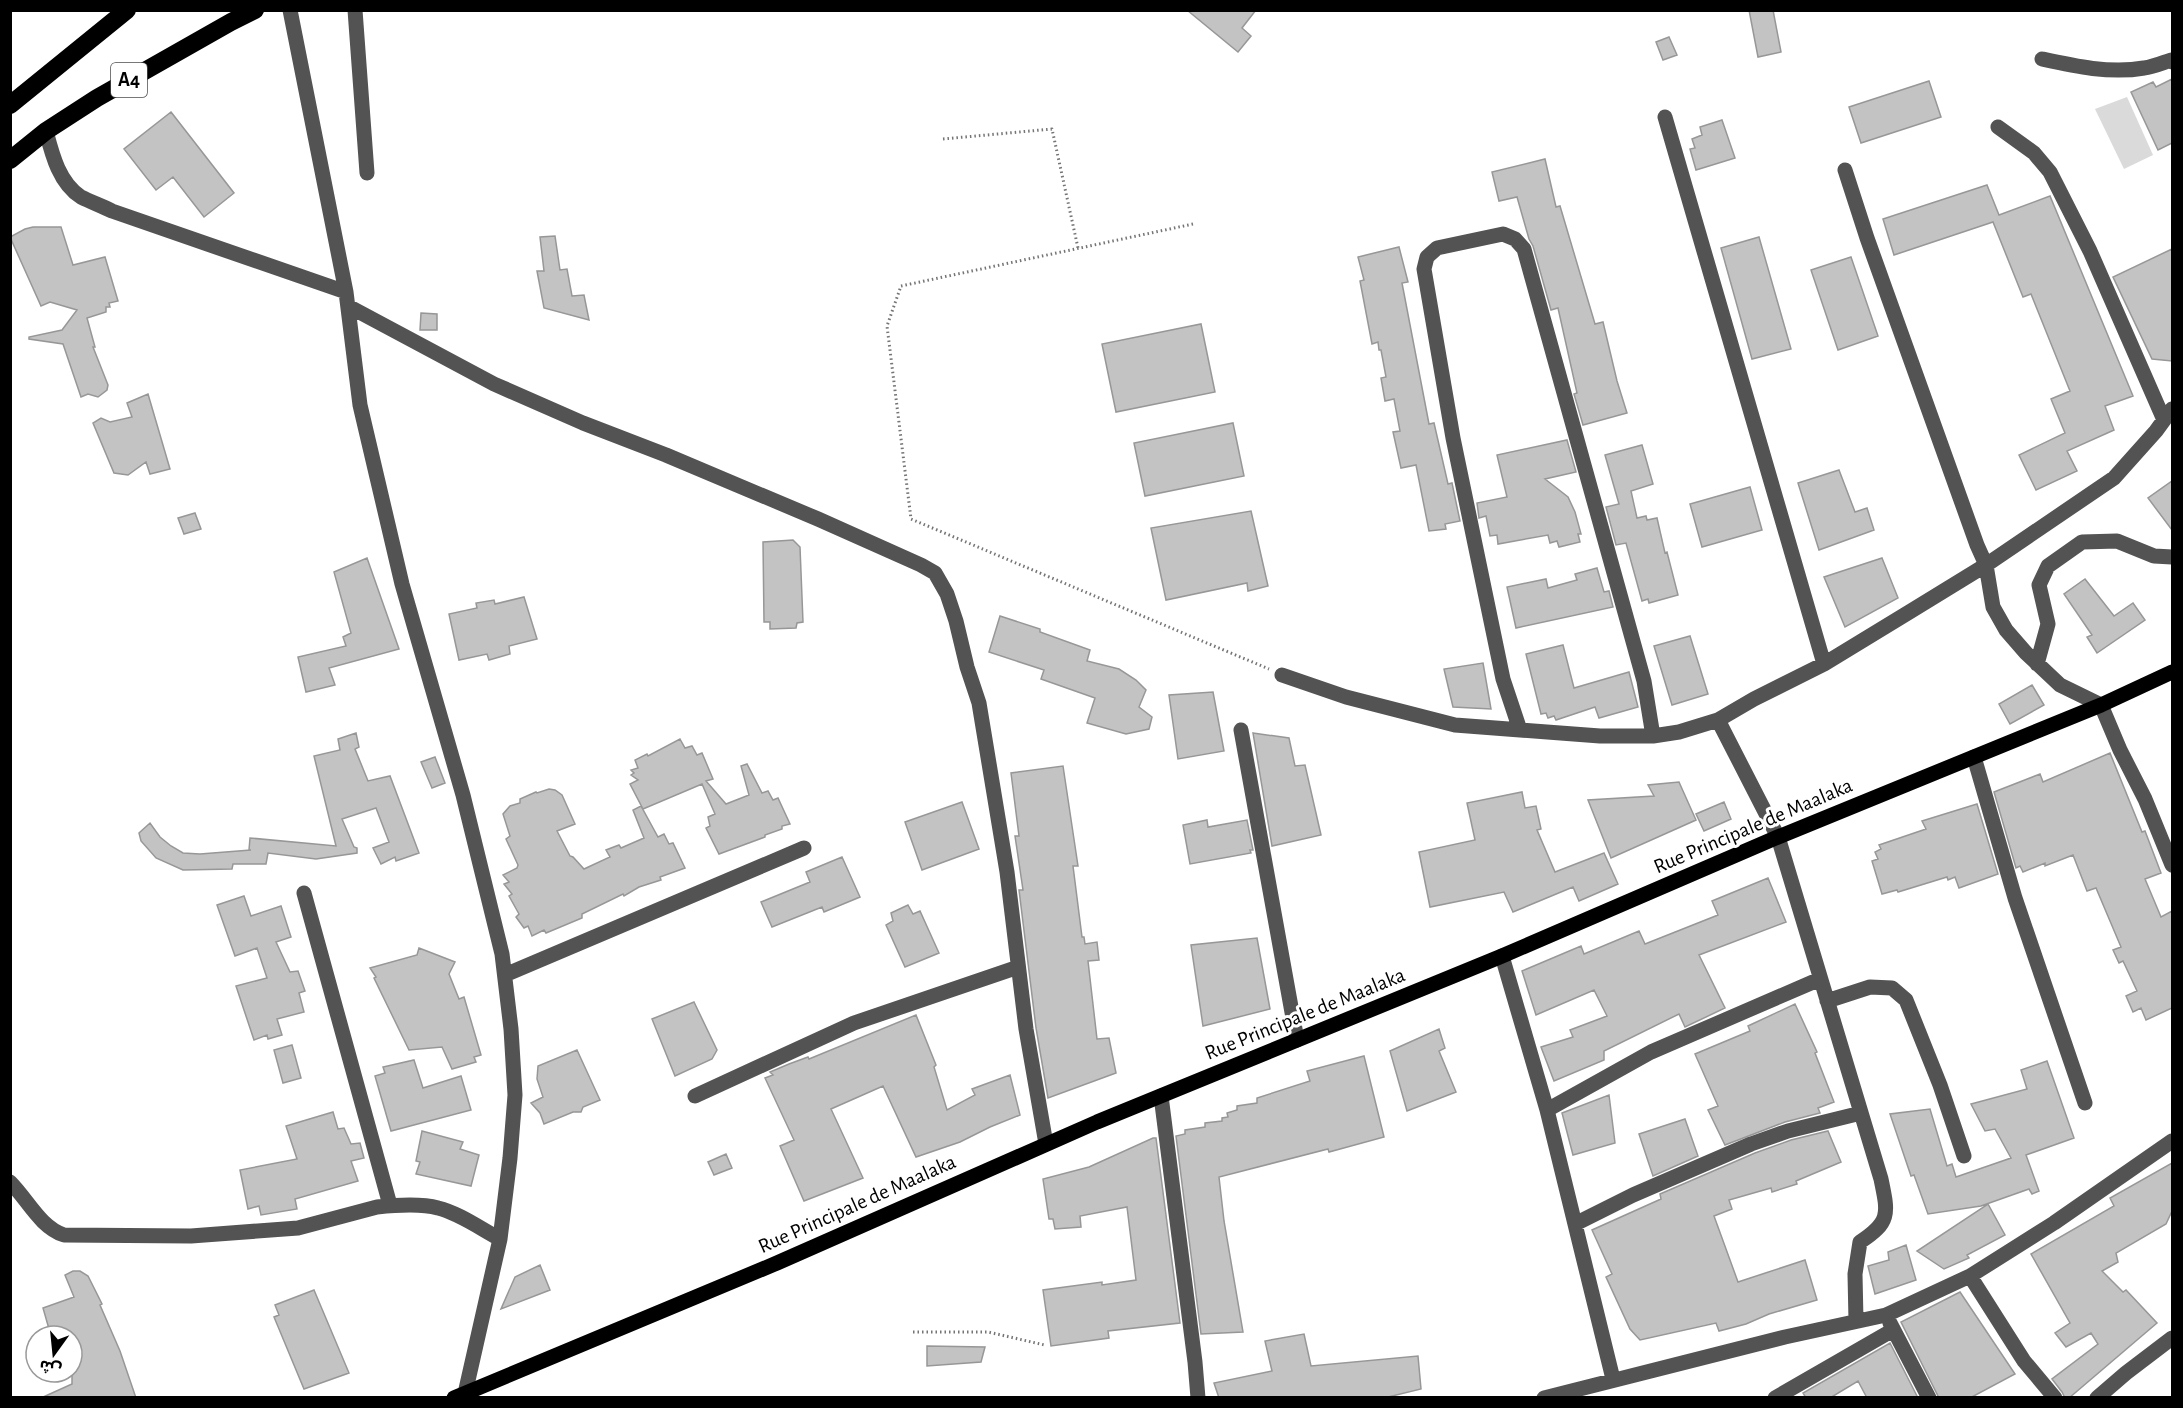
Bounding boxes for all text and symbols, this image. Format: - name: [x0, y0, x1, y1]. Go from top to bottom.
- road number: A4: [111, 63, 147, 97]
- street label: Rue Principale de Maalaka: [1650, 774, 1856, 877]
- street label: Rue Principale de Maalaka: [1202, 964, 1408, 1064]
- street label: Rue Principale de Maalaka: [755, 1151, 959, 1257]
- north arrow: [24, 1324, 84, 1384]
- text: ش: [38, 1356, 63, 1378]

